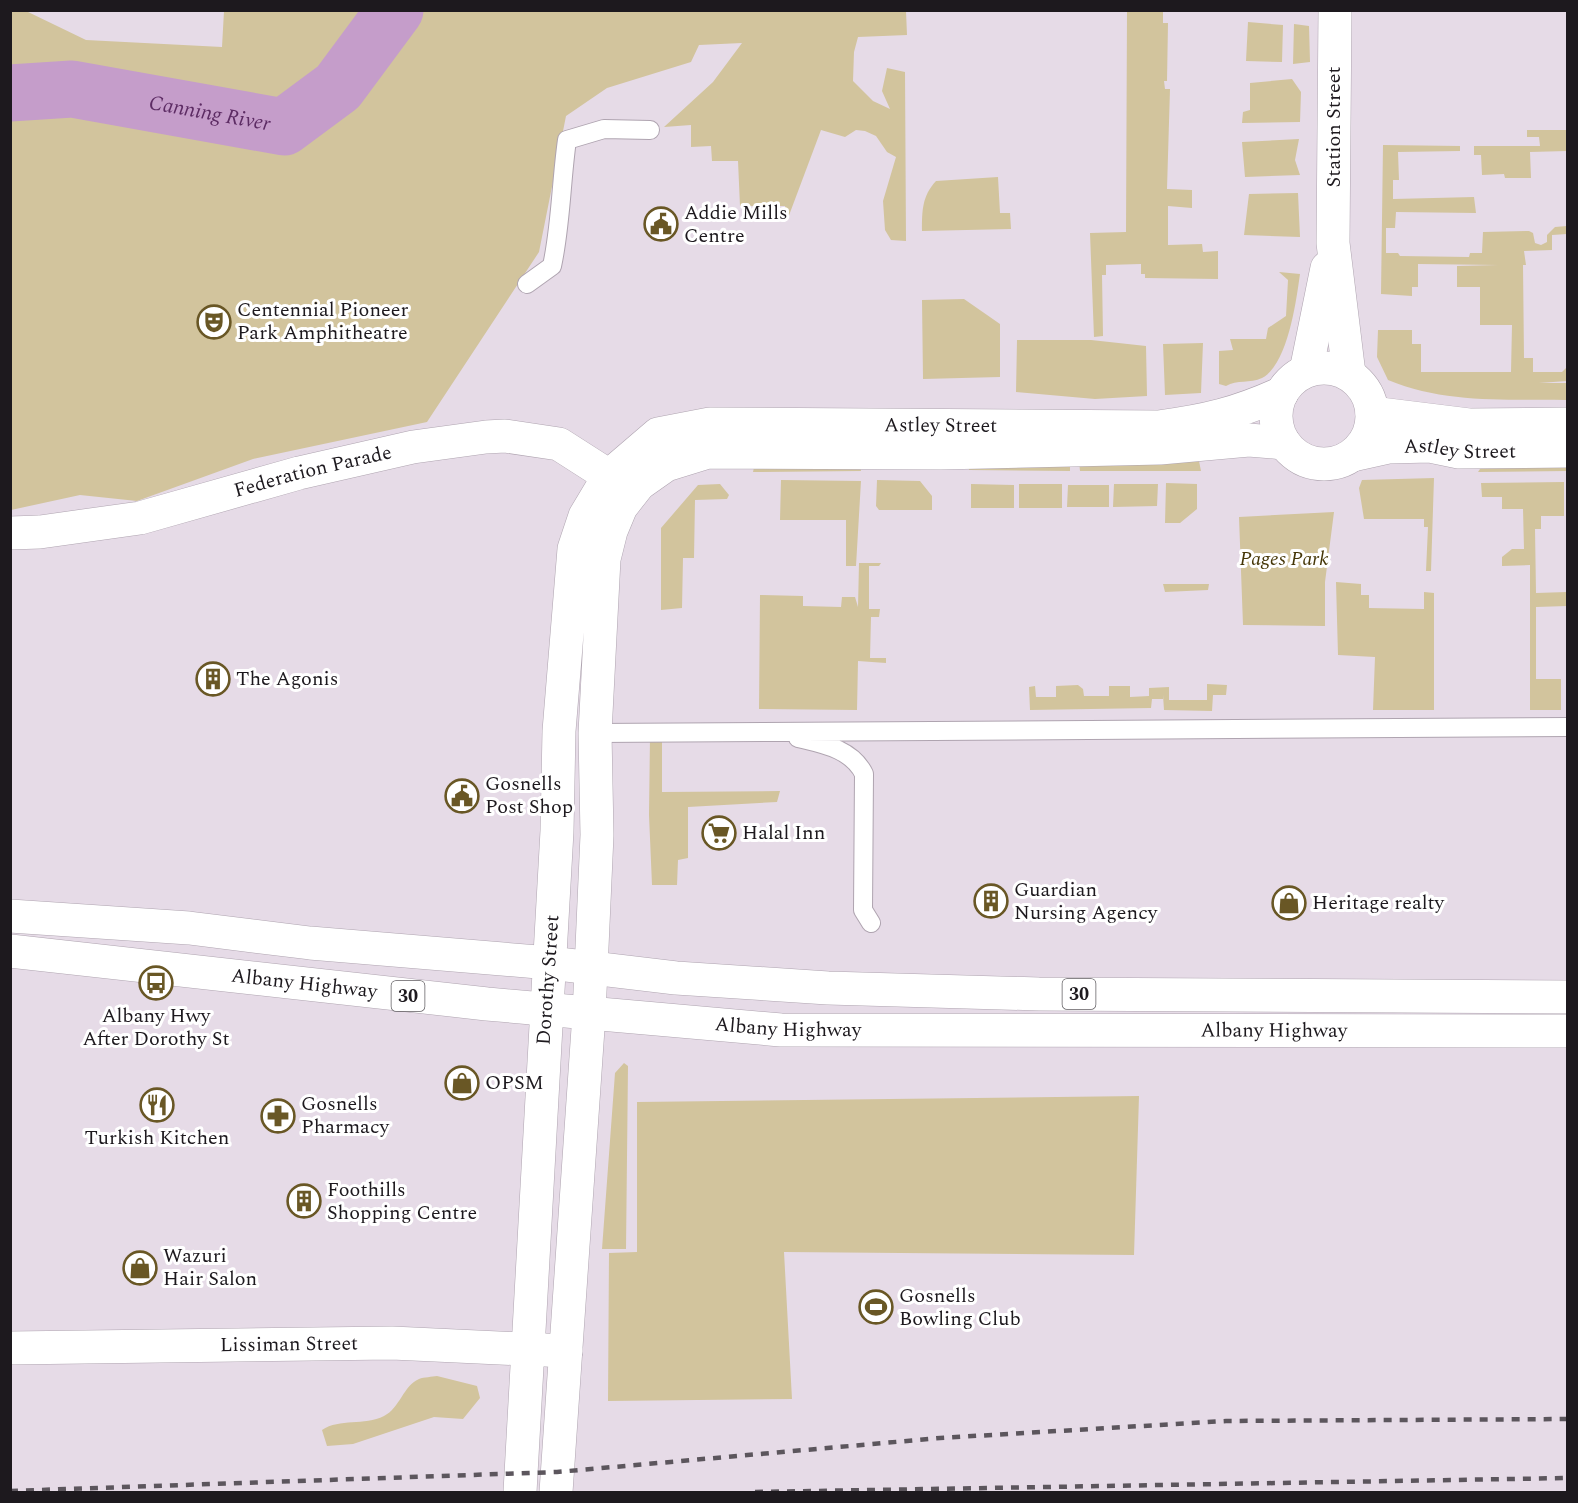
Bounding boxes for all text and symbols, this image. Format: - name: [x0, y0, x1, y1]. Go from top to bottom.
- street label: Station Street: [1319, 67, 1349, 187]
- water label: Canning River: [146, 87, 274, 140]
- place label: Addie Mills Centre: [684, 198, 788, 251]
- public building icon: Addie Mills Centre: [643, 206, 679, 242]
- place label: Centennial Pioneer Park Amphitheatre: [237, 295, 408, 348]
- theatre icon: Centennial Pioneer Park Amphitheatre: [196, 304, 232, 340]
- street label: Astley Street: [884, 410, 997, 441]
- street label: Astley Street: [1403, 431, 1516, 467]
- street label: Federation Parade: [230, 437, 395, 506]
- park label: Pages Park: [1239, 544, 1329, 574]
- building icon: The Agonis: [195, 661, 231, 697]
- place label: The Agonis: [236, 664, 338, 694]
- place label: Gosnells Post Shop: [485, 769, 573, 822]
- public building icon: Gosnells Post Shop: [444, 778, 480, 814]
- supermarket icon: Halal Inn: [701, 815, 737, 851]
- place label: Halal Inn: [742, 818, 825, 848]
- place label: Guardian Nursing Agency: [1014, 875, 1159, 928]
- building icon: Guardian Nursing Agency: [973, 883, 1009, 919]
- shop icon: Heritage realty: [1271, 885, 1307, 921]
- place label: Heritage realty: [1312, 888, 1446, 918]
- street label: Dorothy Street: [528, 914, 568, 1046]
- street label: Albany Highway: [230, 961, 380, 1007]
- bus stop icon: Albany Hwy After Dorothy St: [138, 965, 174, 1001]
- road number: 30: [1062, 979, 1096, 1009]
- road number: 30: [392, 981, 424, 1011]
- place label: Albany Hwy After Dorothy St: [82, 1001, 230, 1054]
- street label: Albany Highway: [713, 1009, 863, 1045]
- street label: Albany Highway: [1200, 1016, 1349, 1046]
- shop icon: OPSM: [444, 1065, 480, 1101]
- place label: OPSM: [485, 1068, 544, 1098]
- restaurant icon: Turkish Kitchen: [139, 1087, 175, 1123]
- place label: Gosnells Pharmacy: [301, 1089, 390, 1142]
- pharmacy icon: Gosnells Pharmacy: [260, 1098, 296, 1134]
- place label: Turkish Kitchen: [85, 1123, 229, 1153]
- place label: Foothills Shopping Centre: [327, 1175, 477, 1228]
- building icon: Foothills Shopping Centre: [286, 1183, 322, 1219]
- place label: Wazuri Hair Salon: [163, 1241, 257, 1294]
- shop icon: Wazuri Hair Salon: [122, 1250, 158, 1286]
- place label: Gosnells Bowling Club: [899, 1281, 1021, 1334]
- sports icon: Gosnells Bowling Club: [858, 1289, 894, 1325]
- street label: Lissiman Street: [220, 1328, 358, 1360]

